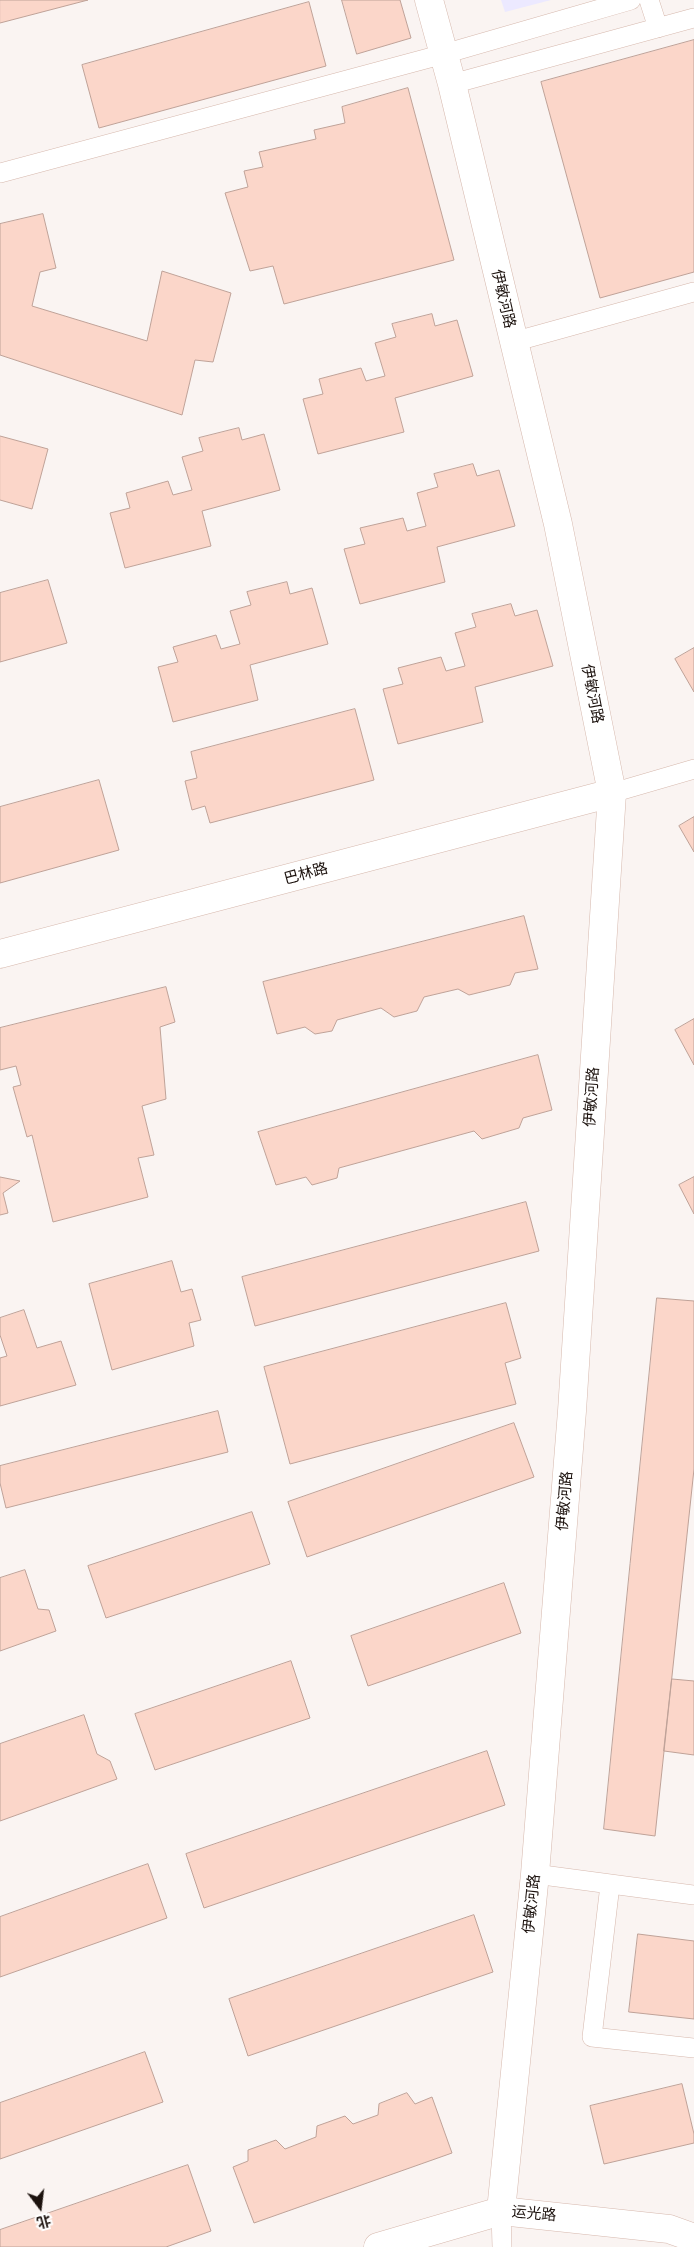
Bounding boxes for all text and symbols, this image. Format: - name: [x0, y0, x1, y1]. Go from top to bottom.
- street label: 伊敏河路: [487, 268, 519, 330]
- street label: 伊敏河路: [577, 663, 607, 725]
- street label: 巴林路: [282, 859, 330, 889]
- street label: 伊敏河路: [581, 1066, 603, 1128]
- street label: 伊敏河路: [553, 1470, 577, 1532]
- street label: 伊敏河路: [520, 1873, 544, 1935]
- north arrow: [15, 2182, 65, 2232]
- street label: 运光路: [511, 2203, 557, 2225]
- text: 北: [35, 2211, 53, 2232]

